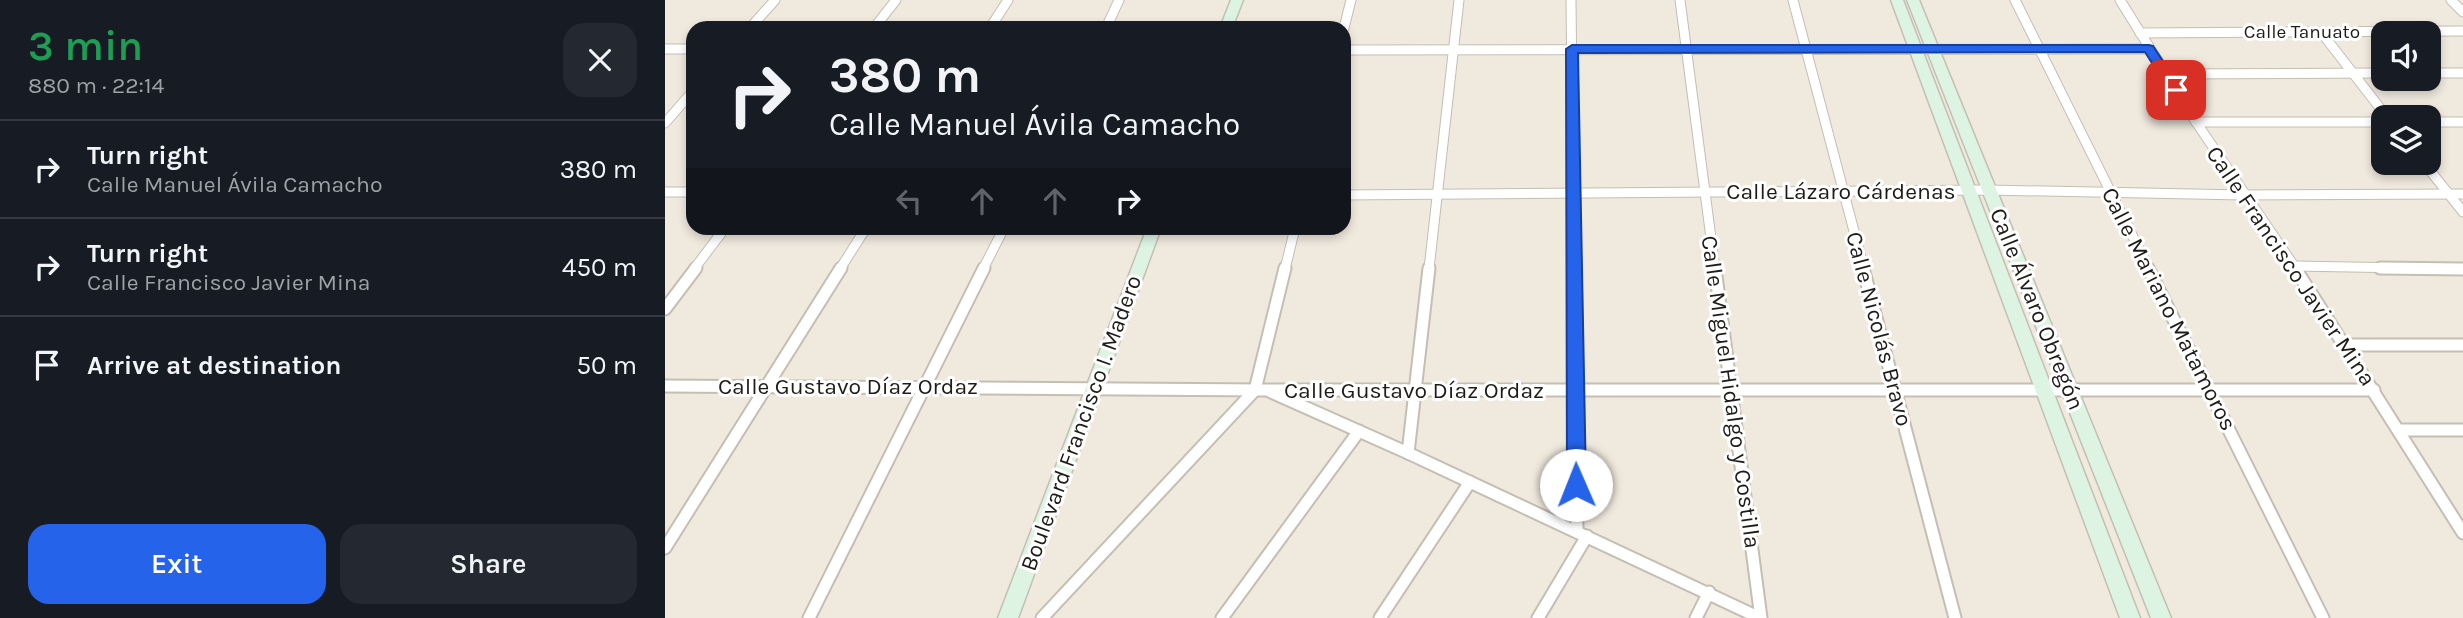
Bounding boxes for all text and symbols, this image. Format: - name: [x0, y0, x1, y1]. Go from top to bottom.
- text: 3 min: [28, 21, 143, 71]
- street label: Calle Tanuato: [2244, 21, 2360, 43]
- map controls: [2371, 21, 2441, 175]
- button: sound: [2371, 21, 2441, 91]
- button: close: [563, 23, 637, 97]
- text: 380 m: [829, 47, 981, 104]
- icon: right: [714, 49, 805, 140]
- pin: [2146, 60, 2206, 120]
- icon: arrive: [2157, 71, 2195, 109]
- text: 880 m · 22:14: [28, 72, 164, 99]
- button: layers: [2371, 105, 2441, 175]
- text: Calle Manuel Ávila Camacho: [829, 106, 1240, 143]
- text: Turn right: [87, 140, 208, 171]
- street label: Calle Francisco Javier Mina: [2201, 141, 2381, 391]
- icon: right: [28, 150, 66, 188]
- text: 380 m: [560, 154, 637, 185]
- text: Calle Manuel Ávila Camacho: [87, 171, 383, 198]
- street label: Calle Lázaro Cárdenas: [1726, 178, 1956, 205]
- icon: left: [890, 182, 928, 220]
- icon: ahead: [963, 182, 1001, 220]
- icon: ahead: [1036, 182, 1074, 220]
- icon: right: [1109, 182, 1147, 220]
- street label: Calle Mariano Matamoros: [2096, 183, 2242, 435]
- street label: Calle Álvaro Obregón: [1984, 204, 2090, 414]
- street label: Calle Nicolás Bravo: [1840, 229, 1918, 429]
- street label: Calle Miguel Hidalgo y Costilla: [1696, 234, 1766, 550]
- text: Turn right: [87, 238, 208, 269]
- icon: right: [28, 248, 66, 286]
- text: 450 m: [562, 252, 637, 283]
- text: Calle Francisco Javier Mina: [87, 269, 370, 296]
- street label: Boulevard Francisco I. Madero: [1015, 271, 1147, 575]
- icon: arrive: [28, 346, 66, 384]
- text: Arrive at destination: [87, 350, 341, 381]
- text: 50 m: [576, 350, 637, 381]
- street label: Calle Gustavo Díaz Ordaz: [718, 373, 978, 400]
- street label: Calle Gustavo Díaz Ordaz: [1284, 377, 1544, 404]
- position arrow: [1539, 448, 1613, 522]
- button: Exit: [28, 524, 326, 604]
- button: Share: [340, 524, 637, 604]

